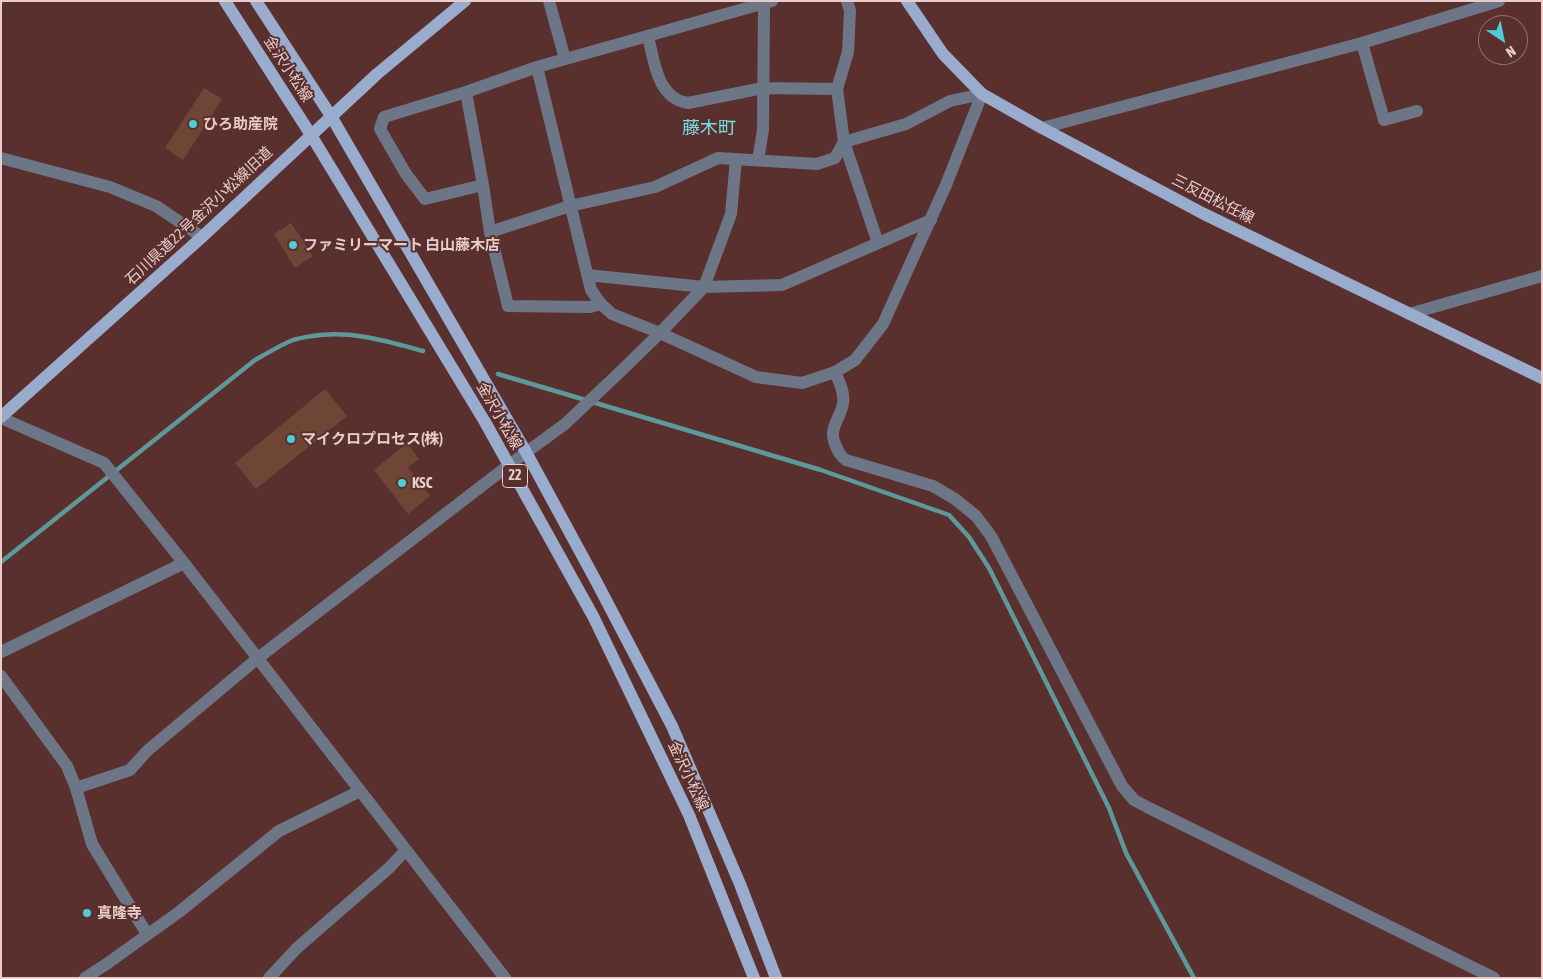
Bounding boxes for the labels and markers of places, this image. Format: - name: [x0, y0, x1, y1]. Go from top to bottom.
- place label: ひろ助産院: [203, 115, 278, 133]
- marker: ひろ助産院: [187, 118, 199, 130]
- place label: ファミリーマート 白山藤木店: [303, 236, 500, 254]
- marker: ファミリーマート 白山藤木店: [287, 239, 299, 251]
- place label: マイクロプロセス(株): [301, 430, 443, 448]
- marker: マイクロプロセス(株): [285, 433, 297, 445]
- place label: KSC: [412, 474, 432, 492]
- marker: KSC: [396, 477, 408, 489]
- place label: 真隆寺: [97, 904, 142, 922]
- marker: 真隆寺: [81, 907, 93, 919]

